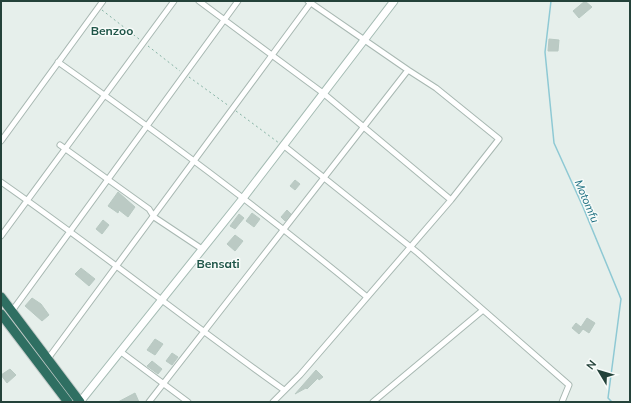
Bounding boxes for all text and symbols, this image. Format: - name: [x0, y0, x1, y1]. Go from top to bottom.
- district label: Benzoo: [91, 23, 133, 38]
- water label: Motomfu: [572, 177, 602, 225]
- district label: Bensati: [196, 256, 240, 271]
- north arrow: [579, 351, 619, 391]
- text: N: [583, 357, 599, 372]

